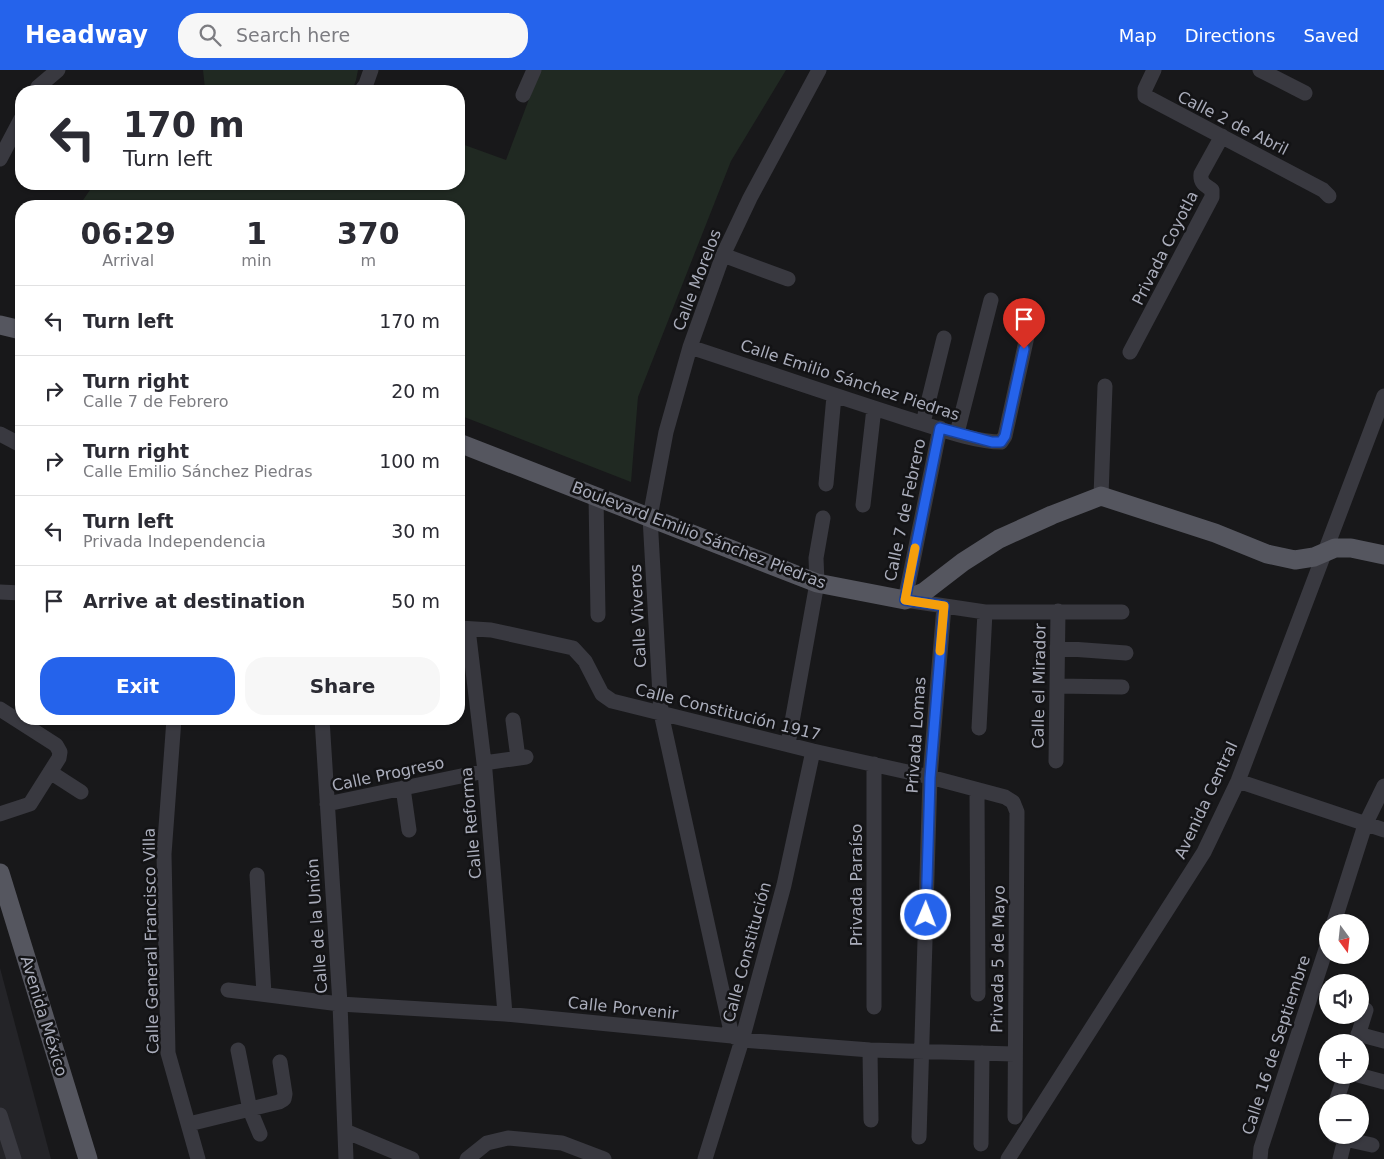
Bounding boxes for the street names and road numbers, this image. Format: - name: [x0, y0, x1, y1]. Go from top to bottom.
- street label: Calle 2 de Abril: [1174, 87, 1292, 159]
- street label: Privada Coyotla: [1128, 188, 1202, 308]
- street label: Calle Morelos: [669, 227, 725, 333]
- street label: Calle Emilio Sánchez Piedras: [738, 336, 962, 424]
- street label: Calle 7 de Febrero: [881, 437, 929, 583]
- street label: Boulevard Emilio Sánchez Piedras: [569, 478, 829, 592]
- street label: Calle Viveros: [626, 564, 650, 668]
- street label: Calle el Mirador: [1028, 623, 1050, 749]
- street label: Privada Lomas: [902, 676, 930, 794]
- street label: Calle Constitución 1917: [633, 680, 823, 744]
- street label: Avenida Central: [1171, 738, 1241, 862]
- street label: Calle Progreso: [330, 753, 446, 795]
- street label: Calle Reforma: [457, 766, 485, 880]
- street label: Privada Paraíso: [847, 824, 866, 946]
- street label: Calle General Francisco Villa: [140, 828, 162, 1054]
- street label: Calle de la Unión: [303, 858, 331, 994]
- street label: Calle Constitución: [719, 880, 775, 1024]
- street label: Privada 5 de Mayo: [987, 885, 1009, 1033]
- street label: Calle 16 de Septiembre: [1238, 953, 1314, 1137]
- street label: Avenida México: [17, 954, 71, 1078]
- street label: Calle Porvenir: [567, 993, 679, 1023]

